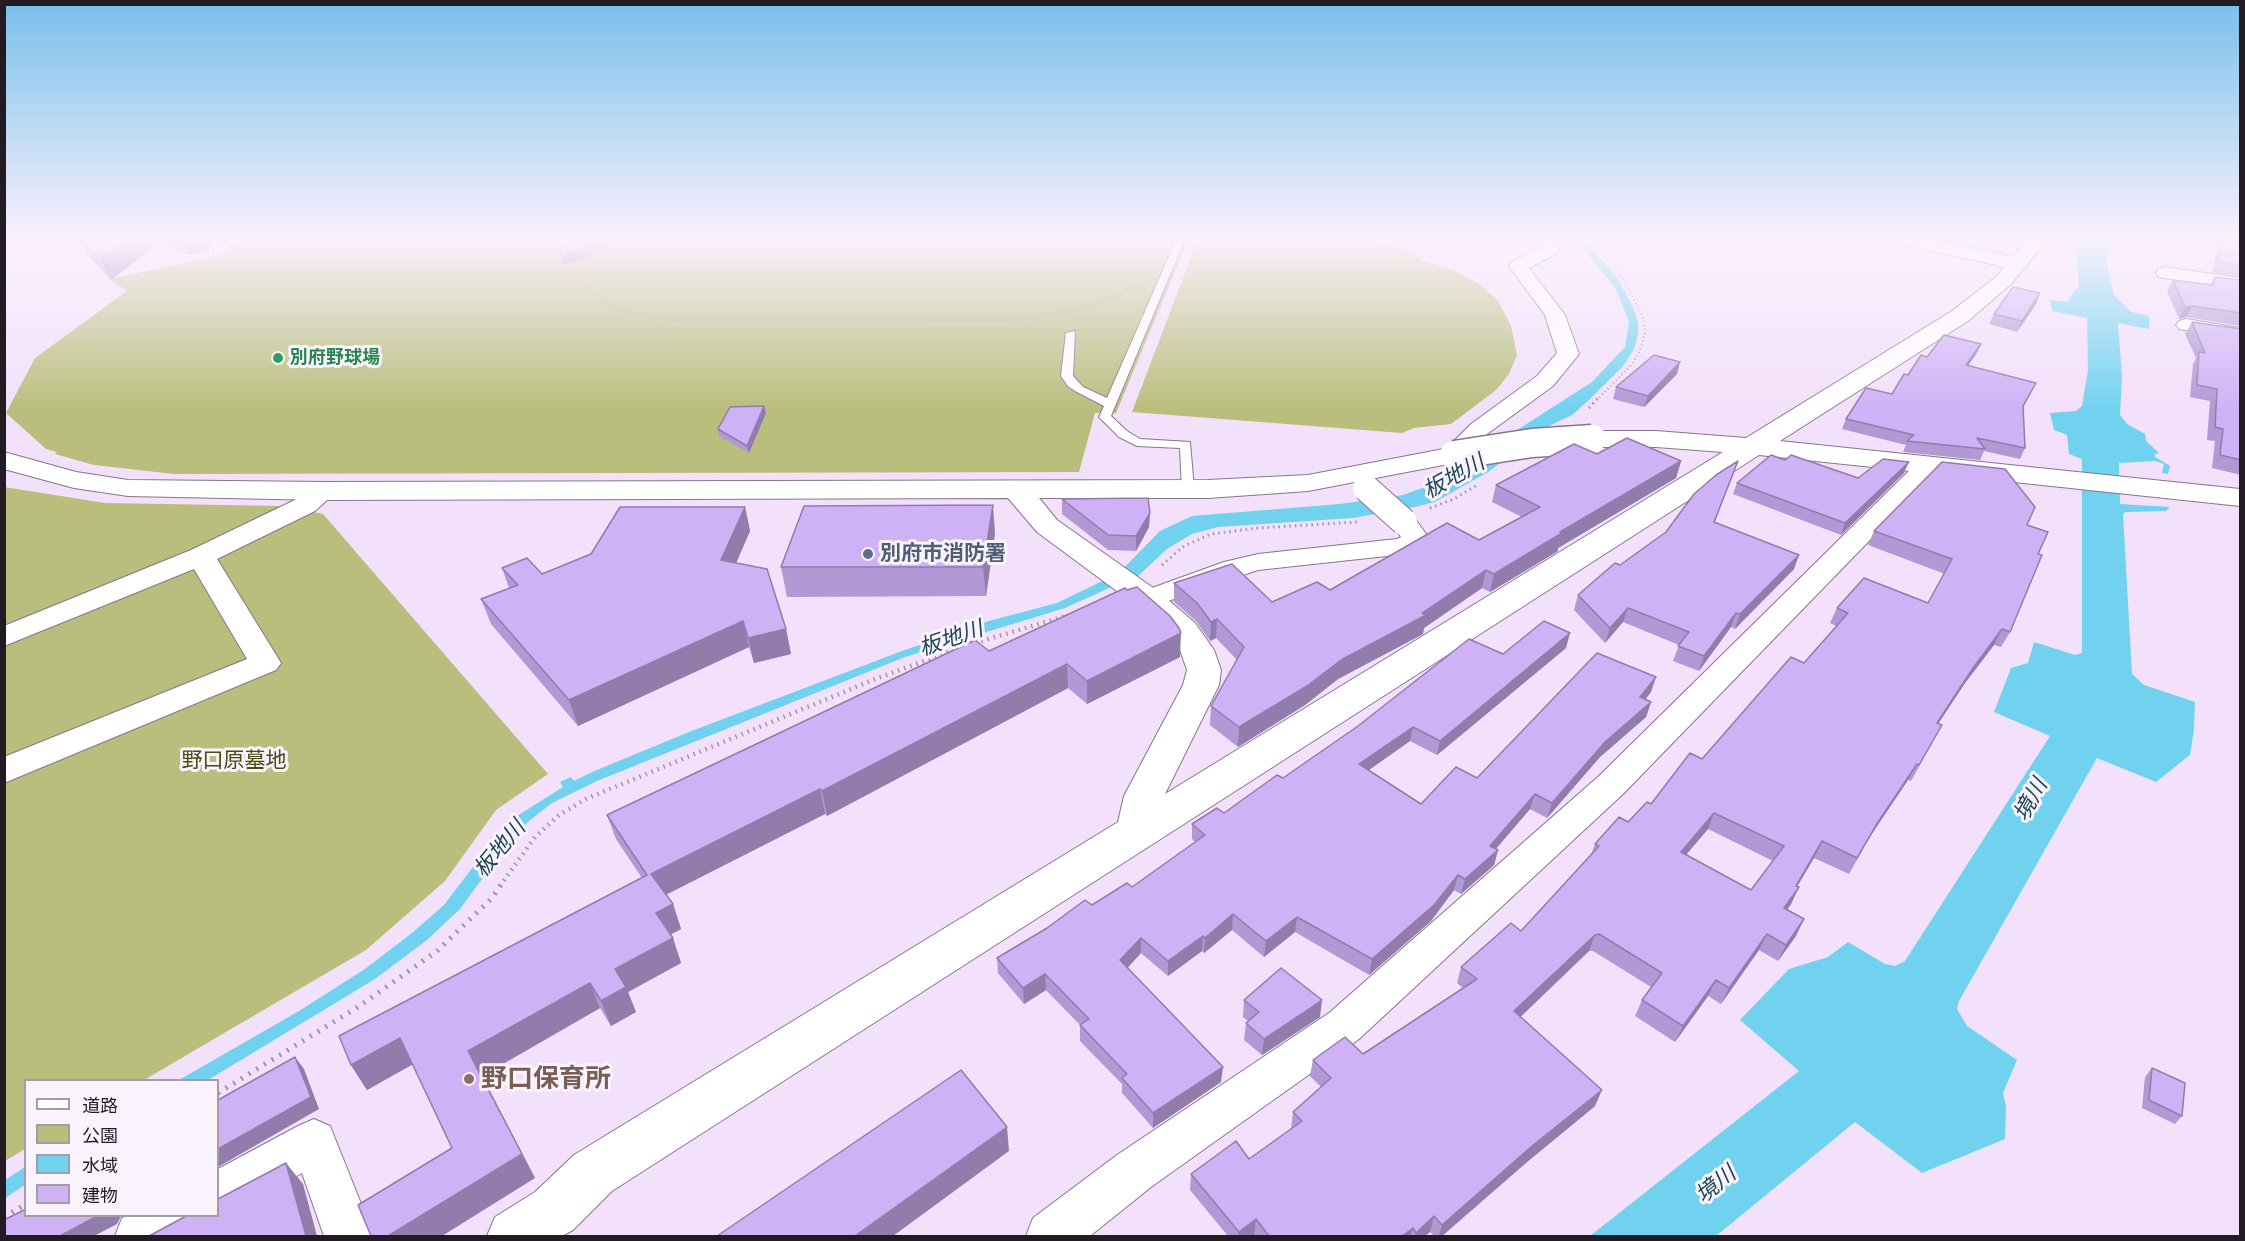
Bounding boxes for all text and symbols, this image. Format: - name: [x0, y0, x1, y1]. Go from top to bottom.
- place label: 別府野球場: [290, 347, 380, 369]
- marker: 別府野球場: [271, 351, 285, 365]
- water label: 板地川: [1419, 449, 1489, 505]
- place label: 別府市消防署: [880, 541, 1006, 567]
- marker: 別府市消防署: [861, 547, 875, 561]
- water label: 板地川: [916, 616, 986, 662]
- park label: 野口原墓地: [182, 748, 286, 774]
- water label: 境川: [2009, 774, 2053, 826]
- water label: 板地川: [469, 815, 531, 883]
- place label: 野口保育所: [481, 1063, 611, 1095]
- marker: 野口保育所: [462, 1072, 476, 1086]
- legend: [24, 1079, 219, 1217]
- text: 道路: [82, 1095, 118, 1117]
- text: 公園: [82, 1125, 118, 1147]
- text: 水域: [82, 1155, 118, 1177]
- water label: 境川: [1691, 1161, 1741, 1209]
- text: 建物: [82, 1185, 118, 1207]

